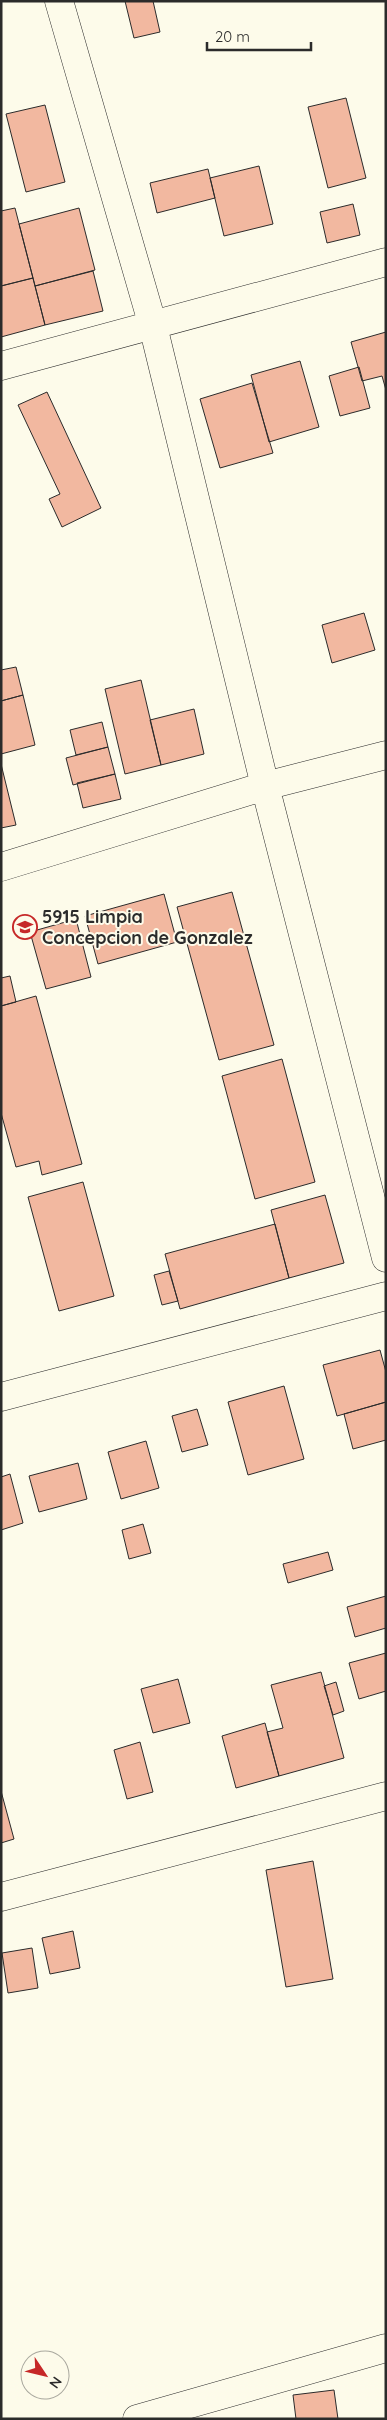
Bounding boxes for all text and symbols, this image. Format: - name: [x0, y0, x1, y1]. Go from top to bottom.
- scale bar: [207, 20, 311, 52]
- text: 20 m: [215, 27, 250, 46]
- place label: 5915 Limpia Concepcion de Gonzalez: [42, 905, 253, 949]
- school or university icon: 5915 Limpia Concepcion de Gonzalez: [12, 914, 38, 940]
- north arrow: [20, 2350, 70, 2400]
- text: N: [45, 2373, 66, 2392]

